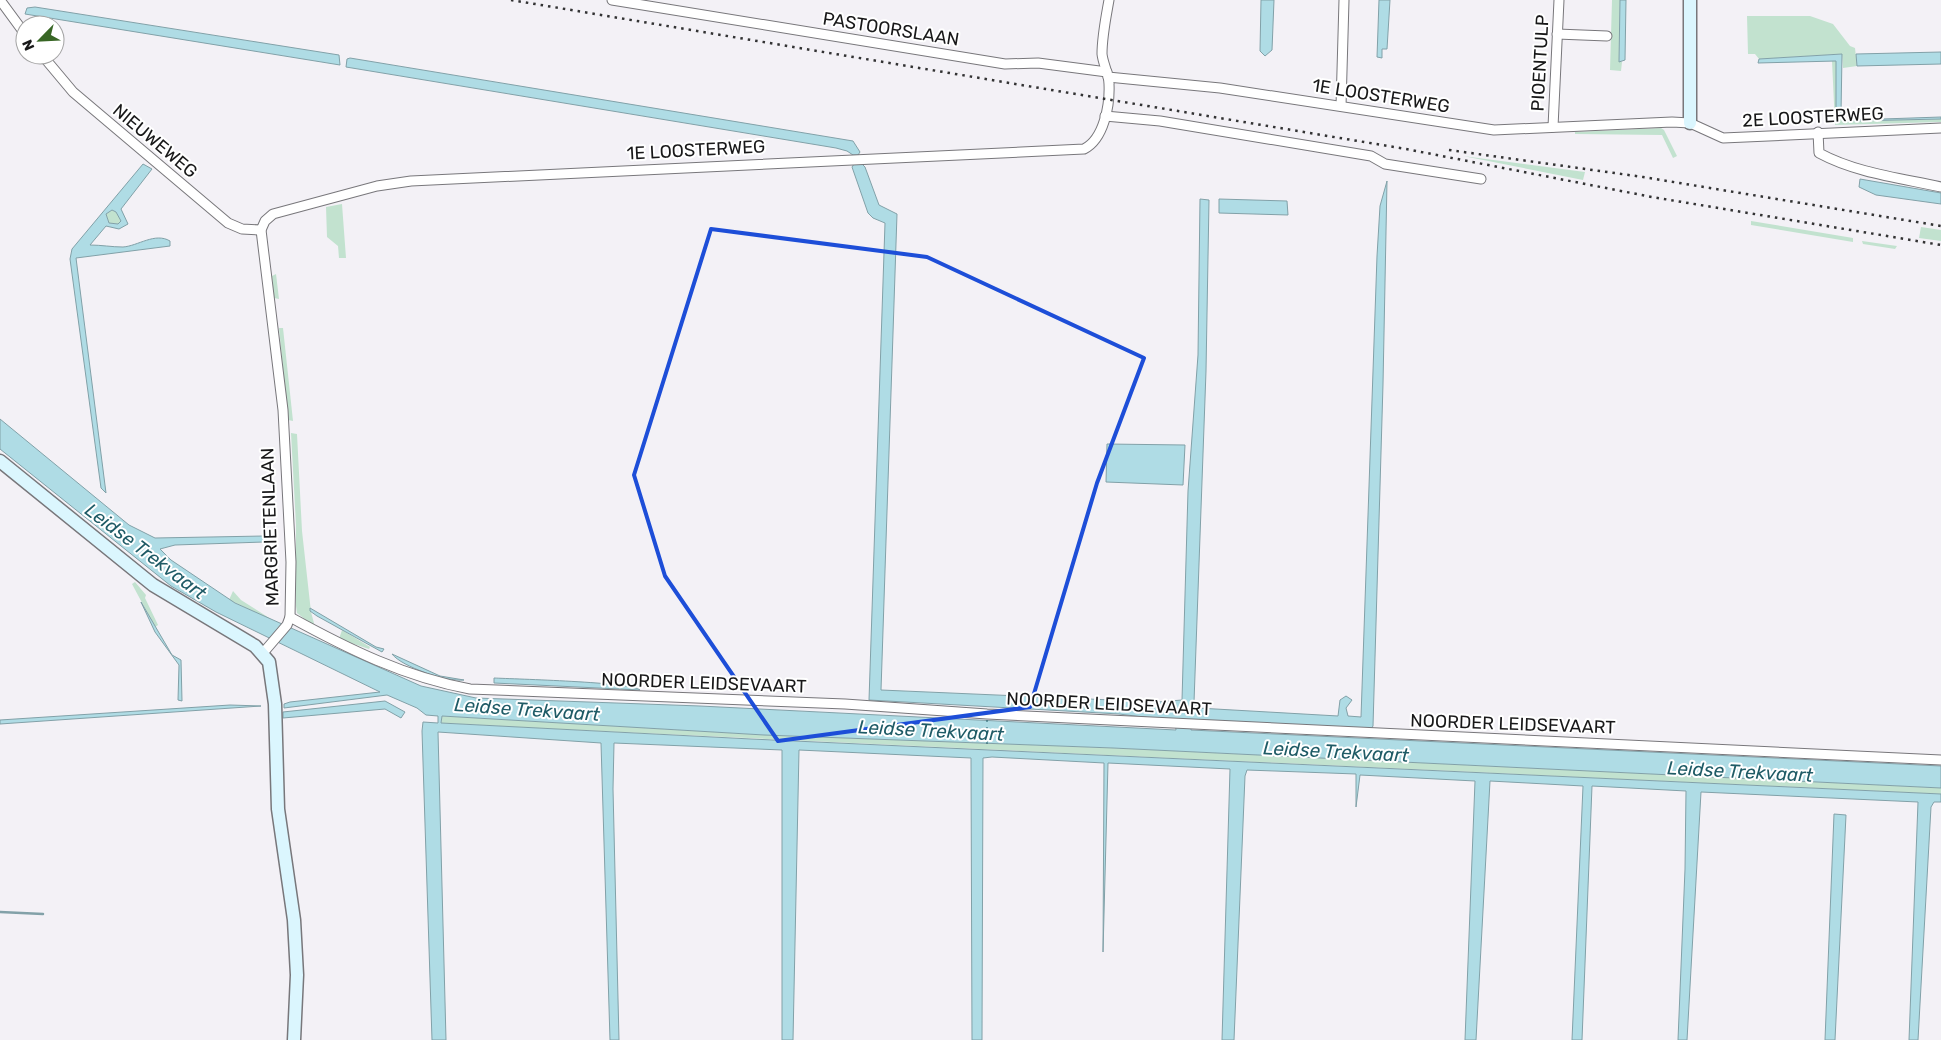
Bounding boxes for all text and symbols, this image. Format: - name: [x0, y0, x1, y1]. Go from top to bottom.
- street label: PASTOORSLAAN: [821, 7, 961, 51]
- street label: PIOENTULP: [1526, 14, 1554, 112]
- north arrow: [15, 15, 65, 65]
- text: N: [19, 37, 38, 53]
- street label: 1E LOOSTERWEG: [1311, 74, 1451, 118]
- street label: NIEUWEWEG: [108, 99, 202, 183]
- street label: 2E LOOSTERWEG: [1742, 102, 1884, 132]
- street label: 1E LOOSTERWEG: [626, 135, 766, 165]
- street label: MARGRIETENLAAN: [256, 447, 284, 607]
- water label: Leidse Trekvaart: [81, 498, 211, 605]
- street label: NOORDER LEIDSEVAART: [601, 668, 807, 698]
- street label: NOORDER LEIDSEVAART: [1006, 688, 1212, 720]
- water label: Leidse Trekvaart: [453, 693, 601, 726]
- street label: NOORDER LEIDSEVAART: [1410, 709, 1616, 739]
- water label: Leidse Trekvaart: [858, 715, 1005, 746]
- water label: Leidse Trekvaart: [1263, 736, 1410, 767]
- water label: Leidse Trekvaart: [1667, 756, 1814, 787]

